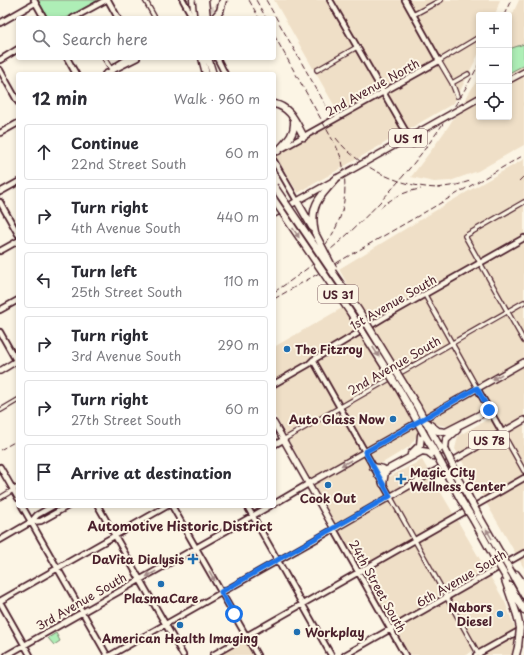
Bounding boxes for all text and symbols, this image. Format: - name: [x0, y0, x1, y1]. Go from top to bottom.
- map controls: [476, 12, 512, 120]
- button: +: [476, 12, 512, 48]
- search box: [16, 16, 276, 60]
- icon: search: [30, 27, 52, 49]
- text: Search here: [62, 27, 148, 50]
- button: −: [476, 48, 512, 84]
- street label: 2nd Avenue North: [322, 54, 422, 120]
- button: locate: [476, 84, 512, 120]
- text: 12 min: [32, 85, 87, 111]
- text: Walk · 960 m: [174, 89, 260, 108]
- road number: US 11: [389, 129, 427, 147]
- text: Continue: [71, 131, 139, 154]
- icon: ahead: [33, 141, 55, 163]
- text: 60 m: [225, 143, 259, 162]
- text: 22nd Street South: [71, 154, 186, 173]
- text: Turn right: [71, 195, 148, 218]
- icon: right: [33, 205, 55, 227]
- text: 440 m: [216, 207, 259, 226]
- text: 4th Avenue South: [71, 218, 181, 237]
- one-way arrow: [292, 227, 300, 238]
- text: Turn left: [71, 259, 137, 282]
- icon: left: [33, 269, 55, 291]
- street label: 1st Avenue South: [346, 270, 440, 334]
- text: 110 m: [224, 271, 259, 290]
- text: 25th Street South: [71, 282, 182, 301]
- road number: US 31: [318, 285, 358, 303]
- text: Turn right: [71, 323, 148, 346]
- street label: 2nd Avenue South: [344, 331, 444, 399]
- icon: right: [33, 333, 55, 355]
- text: 290 m: [218, 335, 259, 354]
- place label: The Fitzroy: [295, 340, 363, 358]
- marker: The Fitzroy: [282, 344, 292, 354]
- text: 3rd Avenue South: [71, 346, 181, 365]
- one-way arrow: [373, 346, 380, 358]
- one-way arrow: [491, 374, 503, 381]
- text: Turn right: [71, 387, 148, 410]
- icon: right: [33, 397, 55, 419]
- text: 60 m: [225, 399, 259, 418]
- route end: [480, 401, 498, 419]
- text: 27th Street South: [71, 410, 181, 429]
- place label: Auto Glass Now: [289, 410, 385, 428]
- marker: Auto Glass Now: [388, 414, 398, 424]
- road number: US 78: [469, 431, 509, 449]
- one-way arrow: [340, 460, 352, 466]
- icon: arrive: [33, 461, 55, 483]
- text: Arrive at destination: [71, 461, 232, 484]
- place label: Magic City Wellness Center: [410, 463, 507, 495]
- marker: Magic City Wellness Center: [395, 473, 407, 485]
- marker: Cook Out: [323, 480, 333, 490]
- place label: Cook Out: [300, 489, 356, 507]
- district label: Automotive Historic District: [87, 516, 273, 535]
- one-way arrow: [486, 528, 493, 540]
- street label: 24th Street South: [345, 537, 411, 635]
- street label: 6th Avenue South: [413, 545, 509, 611]
- place label: DaVita Dialysis: [92, 550, 184, 568]
- marker: DaVita Dialysis: [187, 553, 199, 565]
- street label: 3rd Avenue South: [32, 568, 130, 634]
- one-way arrow: [145, 570, 157, 577]
- one-way arrow: [209, 570, 216, 582]
- marker: PlasmaCare: [156, 579, 166, 589]
- place label: PlasmaCare: [124, 589, 199, 607]
- place label: Nabors Diesel: [448, 598, 492, 630]
- route start: [225, 605, 243, 623]
- marker: Nabors Diesel: [495, 609, 505, 619]
- marker: American Health Imaging: [175, 620, 185, 630]
- place label: Workplay: [305, 623, 364, 641]
- marker: Workplay: [292, 627, 302, 637]
- place label: American Health Imaging: [101, 629, 258, 647]

